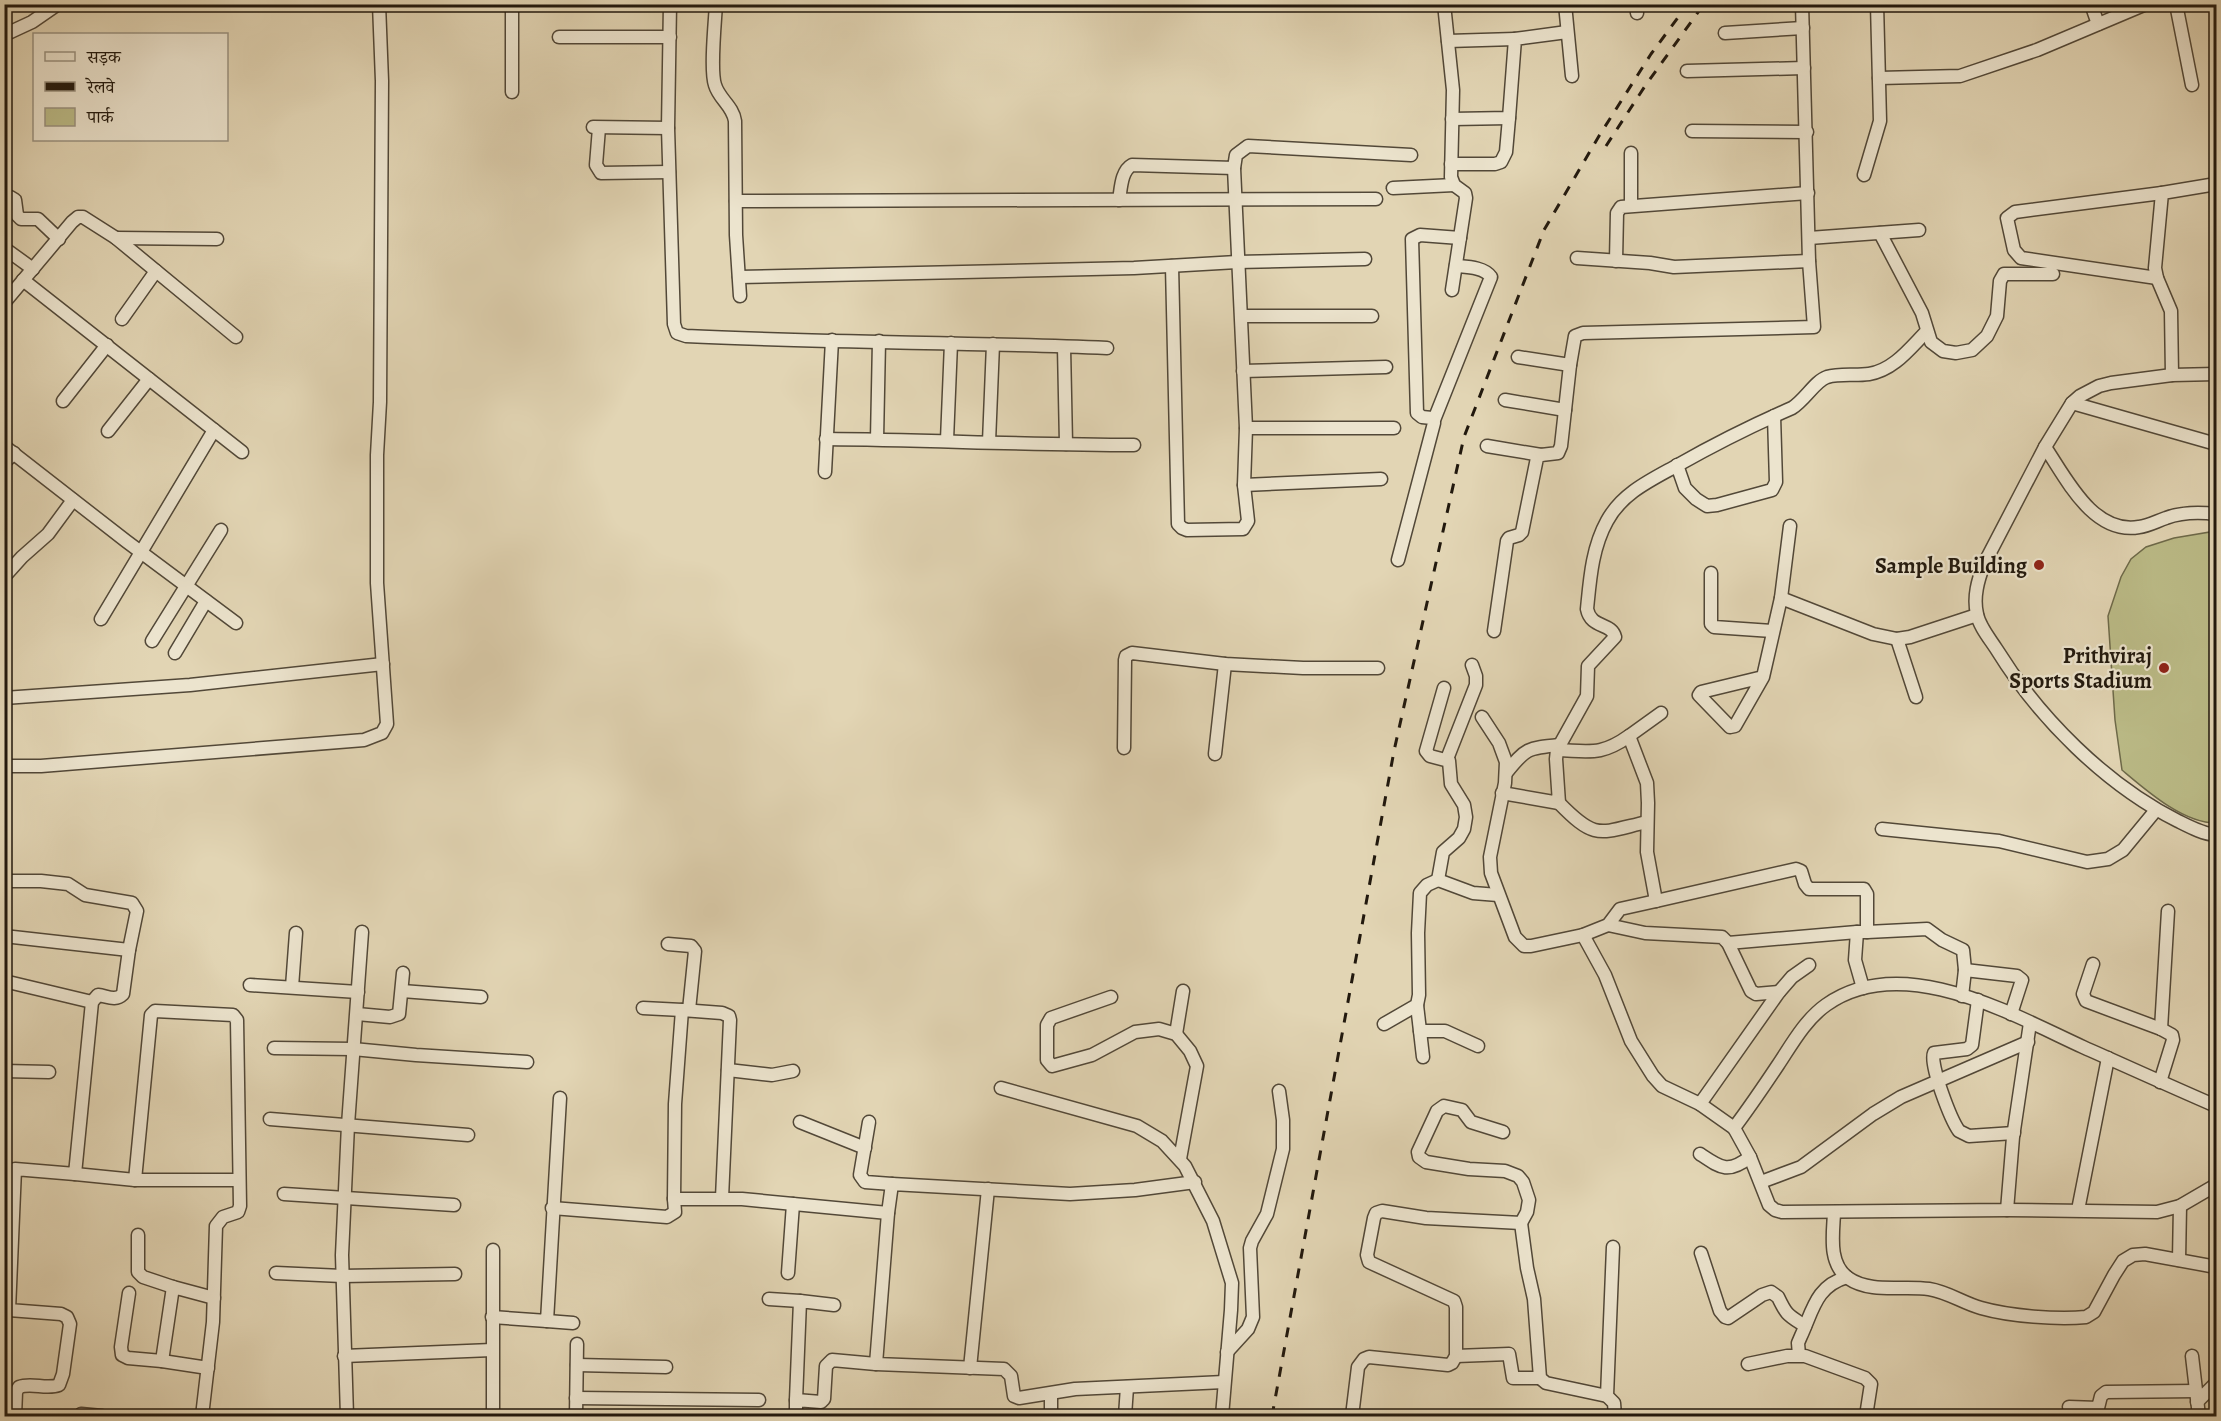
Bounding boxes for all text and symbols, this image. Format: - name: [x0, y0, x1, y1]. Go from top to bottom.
- legend: [33, 33, 228, 141]
- text: सड़क: [86, 45, 122, 69]
- text: रेलवे: [85, 75, 116, 99]
- text: पार्क: [86, 105, 115, 129]
- place label: Sample Building: [1875, 551, 2028, 581]
- marker: Sample Building: [2032, 558, 2046, 572]
- place label: Prithviraj Sports Stadium: [2009, 641, 2152, 696]
- marker: Prithviraj Sports Stadium: [2157, 661, 2171, 675]

